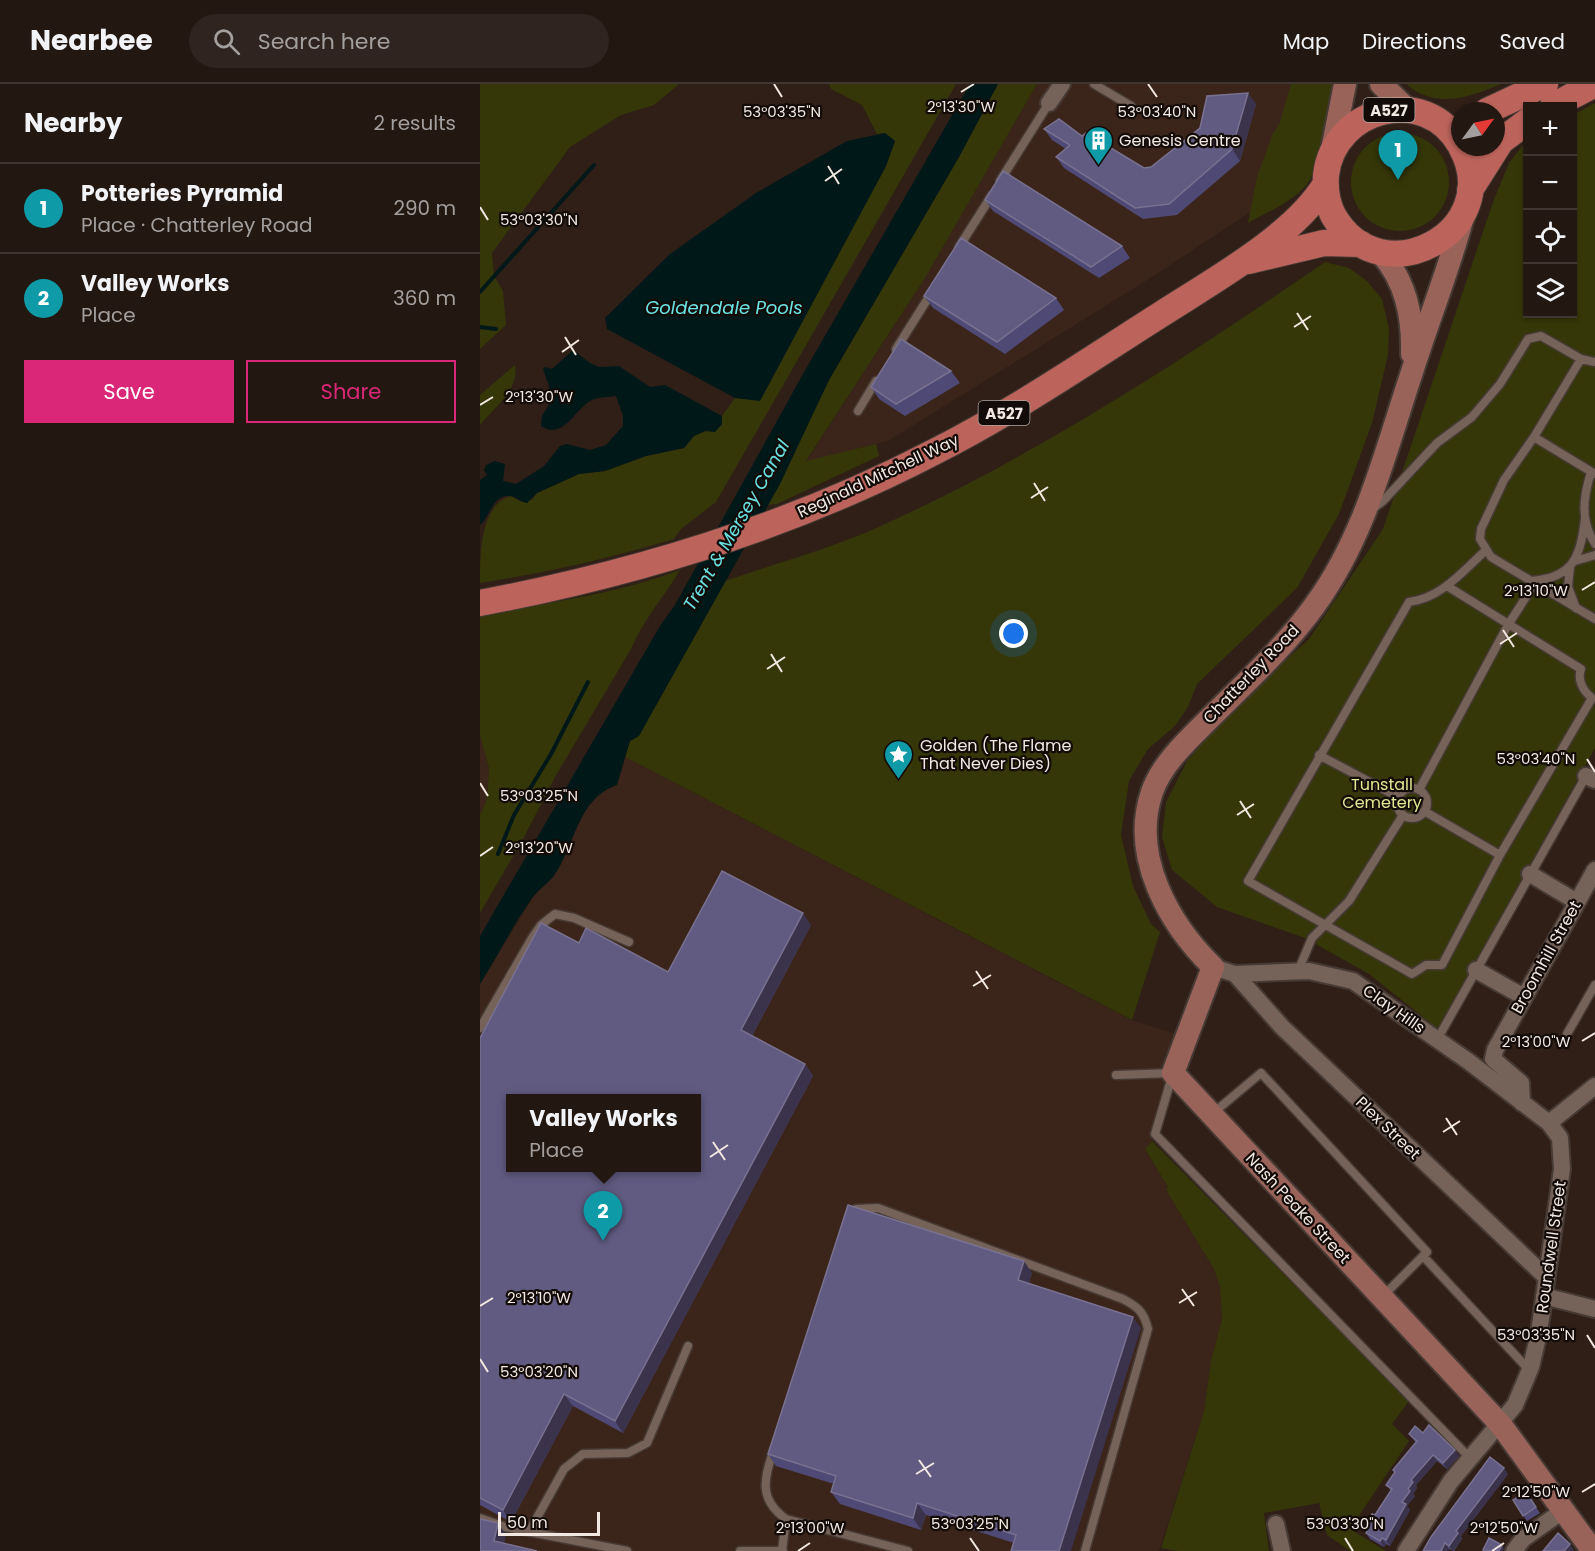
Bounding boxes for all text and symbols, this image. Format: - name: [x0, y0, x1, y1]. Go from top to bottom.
- search box: [189, 14, 609, 68]
- text: Nearbee: [30, 21, 153, 60]
- icon: search: [210, 25, 243, 58]
- text: Search here: [258, 26, 390, 57]
- text: Map: [1283, 27, 1329, 56]
- text: Directions: [1362, 27, 1466, 56]
- text: Saved: [1499, 27, 1565, 56]
- text: 2°13'30"W: [927, 96, 995, 117]
- road number: A527: [1364, 98, 1414, 122]
- text: 53°03'35"N: [743, 101, 821, 122]
- text: 53°03'40"N: [1118, 101, 1196, 122]
- north arrow: [1451, 102, 1505, 156]
- map controls: [1523, 102, 1577, 318]
- button: +: [1523, 102, 1577, 156]
- text: Nearby: [24, 105, 122, 141]
- text: 2 results: [373, 109, 456, 137]
- building icon: Genesis Centre: [1082, 124, 1114, 166]
- place label: Genesis Centre: [1119, 129, 1241, 152]
- pin: 1: [1378, 130, 1418, 180]
- button: −: [1523, 156, 1577, 210]
- text: Potteries Pyramid: [81, 178, 283, 209]
- text: 1: [40, 194, 47, 222]
- text: 290 m: [393, 194, 456, 222]
- text: 53°03'30"N: [500, 209, 578, 230]
- button: locate: [1523, 210, 1577, 264]
- text: Place · Chatterley Road: [81, 211, 313, 239]
- button: layers: [1523, 264, 1577, 318]
- text: Valley Works: [81, 268, 230, 299]
- text: 2: [38, 284, 49, 312]
- text: 360 m: [393, 284, 456, 312]
- water label: Goldendale Pools: [645, 295, 803, 320]
- text: Place: [81, 301, 136, 329]
- button: Save: [24, 360, 234, 423]
- button: Share: [246, 360, 456, 423]
- text: 2°13'30"W: [505, 386, 573, 407]
- road number: A527: [978, 401, 1030, 425]
- street label: Reginald Mitchell Way: [794, 428, 962, 524]
- water label: Trent & Mersey Canal: [677, 434, 795, 615]
- text: 2°13'10"W: [1504, 580, 1568, 601]
- your location: [999, 619, 1028, 648]
- street label: Chatterley Road: [1198, 619, 1304, 729]
- place label: Golden (The Flame That Never Dies): [920, 734, 1072, 775]
- place icon: Golden (The Flame That Never Dies): [883, 738, 915, 780]
- text: 53°03'40"N: [1497, 748, 1575, 769]
- park label: Tunstall Cemetery: [1342, 773, 1422, 814]
- text: 53°03'25"N: [500, 785, 578, 806]
- text: 2°13'20"W: [505, 837, 573, 858]
- street label: Broomhill Street: [1505, 896, 1587, 1018]
- street label: Clay Hills: [1358, 979, 1430, 1039]
- text: 2°13'00"W: [1502, 1031, 1571, 1052]
- street label: Plex Street: [1351, 1091, 1426, 1165]
- popup: [506, 1094, 701, 1172]
- text: Valley Works: [529, 1103, 678, 1134]
- text: Place: [529, 1136, 584, 1164]
- street label: Nash Peake Street: [1240, 1147, 1356, 1269]
- street label: Roundwell Street: [1530, 1179, 1572, 1315]
- pin: 2: [584, 1192, 622, 1241]
- text: 2°13'10"W: [507, 1287, 571, 1308]
- text: 53°03'35"N: [1497, 1324, 1575, 1345]
- text: 53°03'20"N: [500, 1361, 578, 1382]
- text: 2°12'50"W: [1502, 1481, 1571, 1502]
- scale bar: [498, 1509, 600, 1536]
- text: 50 m: [507, 1511, 548, 1534]
- text: 53°03'25"N: [931, 1513, 1009, 1534]
- text: 53°03'30"N: [1306, 1513, 1384, 1534]
- text: 2°13'00"W: [776, 1517, 845, 1538]
- text: 2°12'50"W: [1470, 1517, 1539, 1538]

